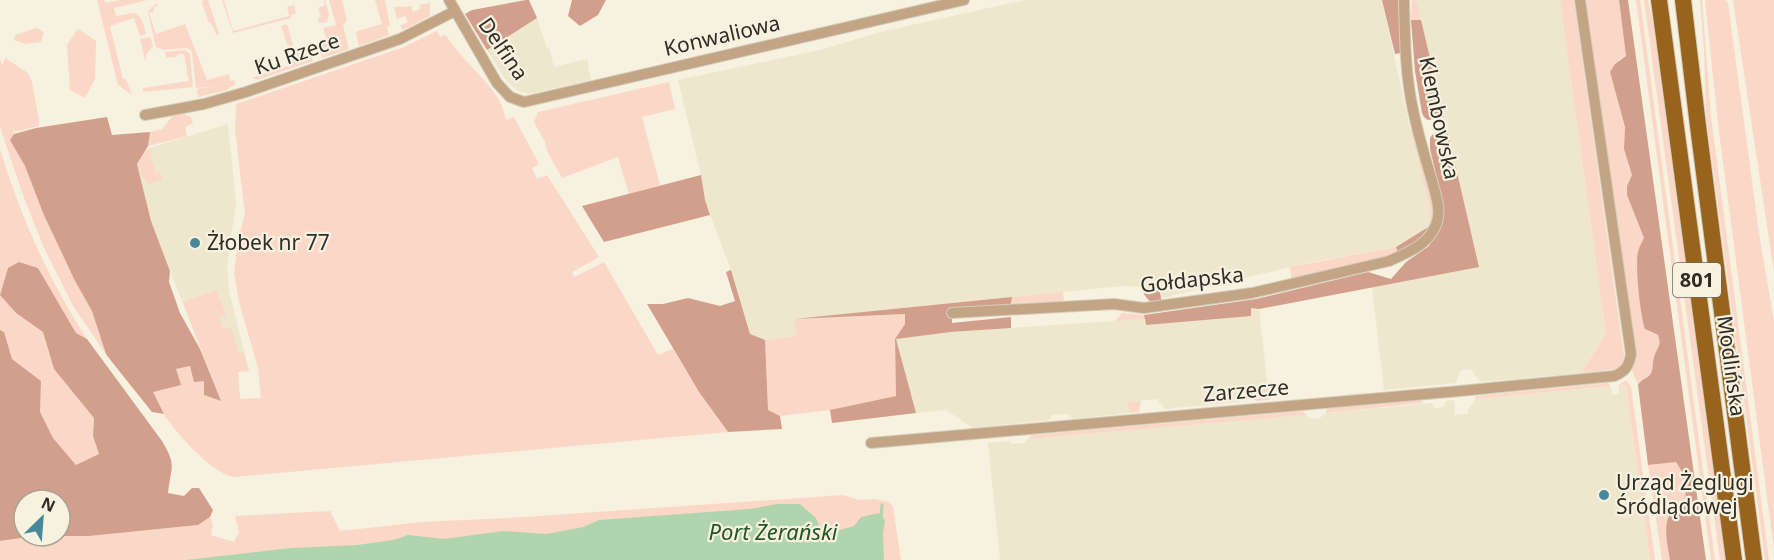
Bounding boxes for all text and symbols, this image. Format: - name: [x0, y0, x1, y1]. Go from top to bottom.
- street label: Konwaliowa: [661, 8, 783, 62]
- street label: Delfina: [473, 12, 535, 85]
- street label: Ku Rzece: [250, 25, 343, 81]
- street label: Klembowska: [1413, 54, 1467, 182]
- place label: Żłobek nr 77: [207, 228, 330, 256]
- marker: Żłobek nr 77: [188, 236, 202, 250]
- street label: Gołdapska: [1139, 260, 1245, 298]
- road number: 801: [1673, 263, 1721, 297]
- street label: Modlińska: [1711, 314, 1753, 418]
- street label: Zarzecze: [1202, 372, 1290, 408]
- place label: Urząd Żeglugi Śródlądowej: [1616, 468, 1754, 520]
- north arrow: [12, 488, 72, 548]
- marker: Urząd Żeglugi Śródlądowej: [1597, 488, 1611, 502]
- text: N: [38, 492, 59, 517]
- water label: Port Żerański: [709, 516, 838, 546]

